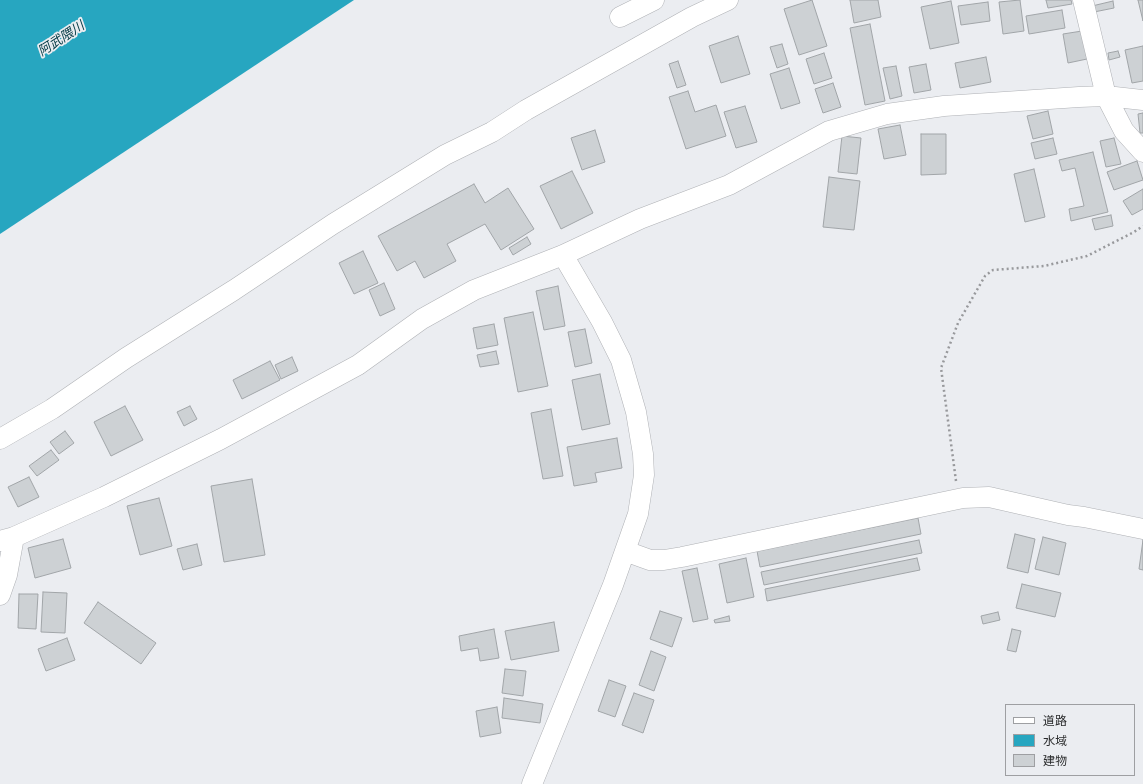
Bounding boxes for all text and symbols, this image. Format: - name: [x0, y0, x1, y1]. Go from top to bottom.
- water label: 阿武隈川: [36, 19, 88, 61]
- legend: [1005, 704, 1135, 776]
- text: 道路: [1043, 714, 1067, 730]
- text: 水域: [1043, 734, 1067, 750]
- text: 建物: [1043, 754, 1067, 770]

